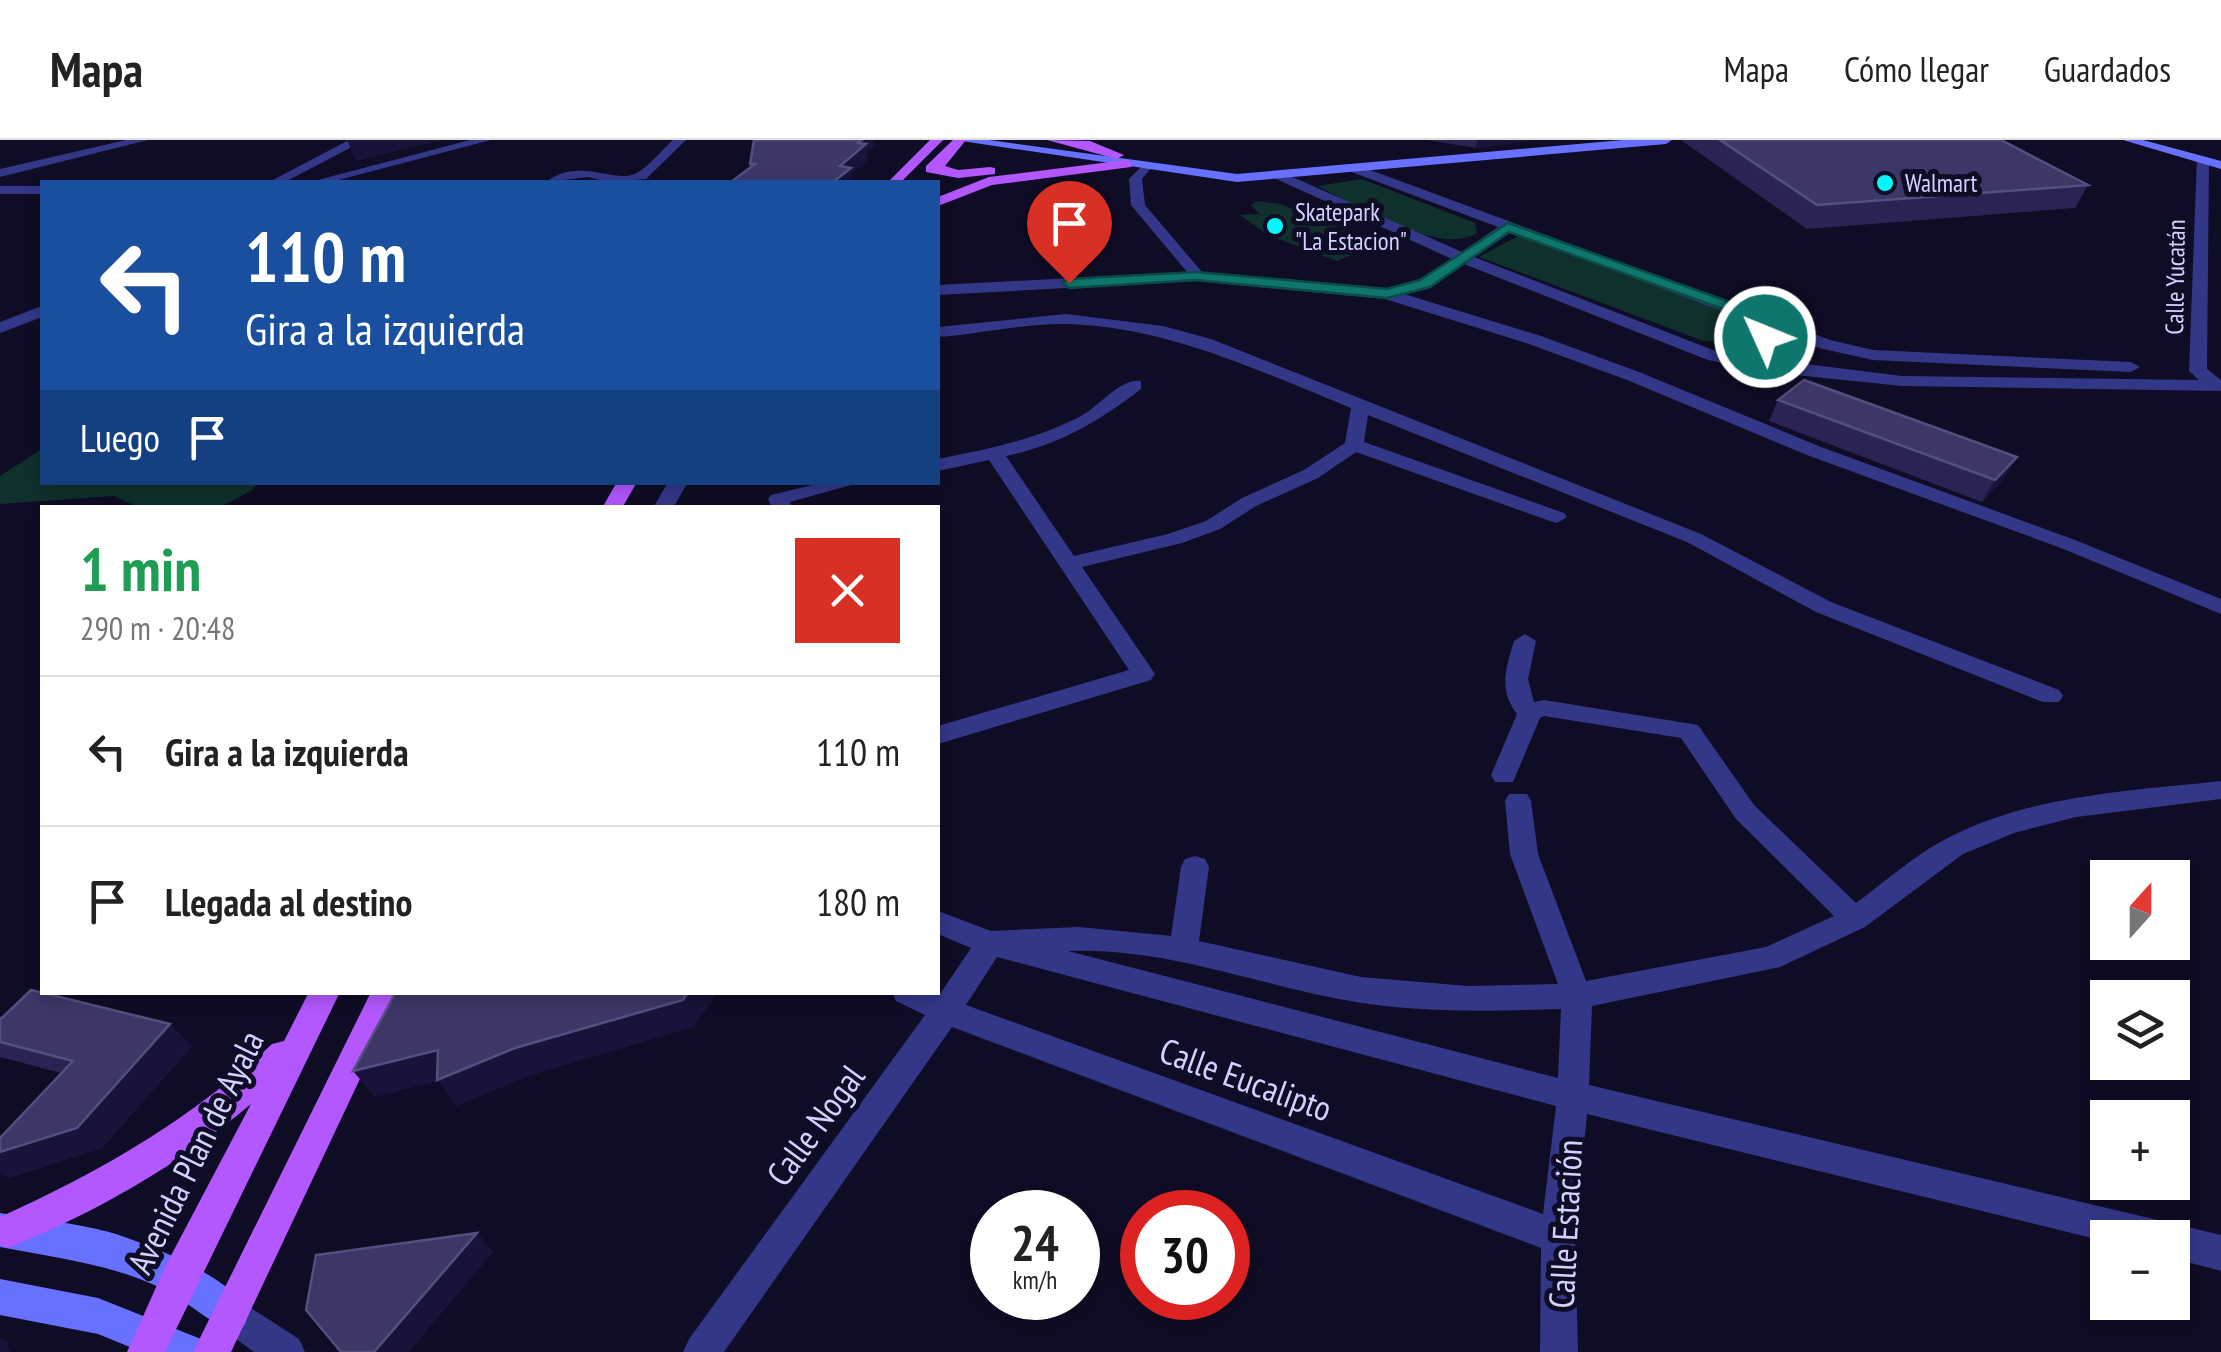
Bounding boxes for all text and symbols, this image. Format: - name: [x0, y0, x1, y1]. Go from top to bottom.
- text: Mapa: [50, 38, 143, 100]
- text: Mapa: [1724, 46, 1789, 92]
- text: Cómo llegar: [1844, 46, 1989, 92]
- text: Guardados: [2044, 46, 2171, 92]
- place label: Walmart: [1905, 167, 1978, 199]
- marker: Walmart: [1874, 172, 1896, 194]
- pin: [1027, 181, 1112, 284]
- icon: arrive: [1042, 196, 1097, 251]
- place label: Skatepark "La Estacion": [1295, 196, 1407, 257]
- text: 110 m: [245, 211, 406, 301]
- marker: Skatepark "La Estacion": [1264, 215, 1286, 237]
- street label: Calle Yucatán: [2158, 219, 2192, 335]
- icon: left: [80, 220, 210, 350]
- position arrow: [1713, 285, 1817, 389]
- text: Gira a la izquierda: [245, 299, 525, 357]
- icon: arrive: [180, 410, 235, 465]
- text: Luego: [80, 413, 160, 462]
- text: 1 min: [80, 530, 201, 608]
- button: close: [795, 538, 900, 643]
- text: 290 m · 20:48: [80, 607, 235, 649]
- icon: left: [80, 724, 135, 779]
- text: Gira a la izquierda: [165, 727, 409, 776]
- text: 110 m: [816, 727, 900, 776]
- north arrow: [2090, 860, 2190, 960]
- map controls: [2090, 860, 2190, 1320]
- icon: arrive: [80, 874, 135, 929]
- text: Llegada al destino: [165, 877, 412, 926]
- text: 180 m: [816, 877, 900, 926]
- button: layers: [2090, 980, 2190, 1080]
- street label: Avenida Plan de Ayala: [116, 1023, 274, 1281]
- street label: Calle Eucalipto: [1154, 1027, 1338, 1131]
- street label: Calle Nogal: [756, 1055, 874, 1195]
- button: +: [2090, 1100, 2190, 1200]
- street label: Calle Estación: [1538, 1139, 1592, 1309]
- speed limit sign: 30: [1120, 1190, 1250, 1320]
- text: 24: [1011, 1210, 1059, 1275]
- button: −: [2090, 1220, 2190, 1320]
- text: km/h: [1013, 1264, 1057, 1296]

